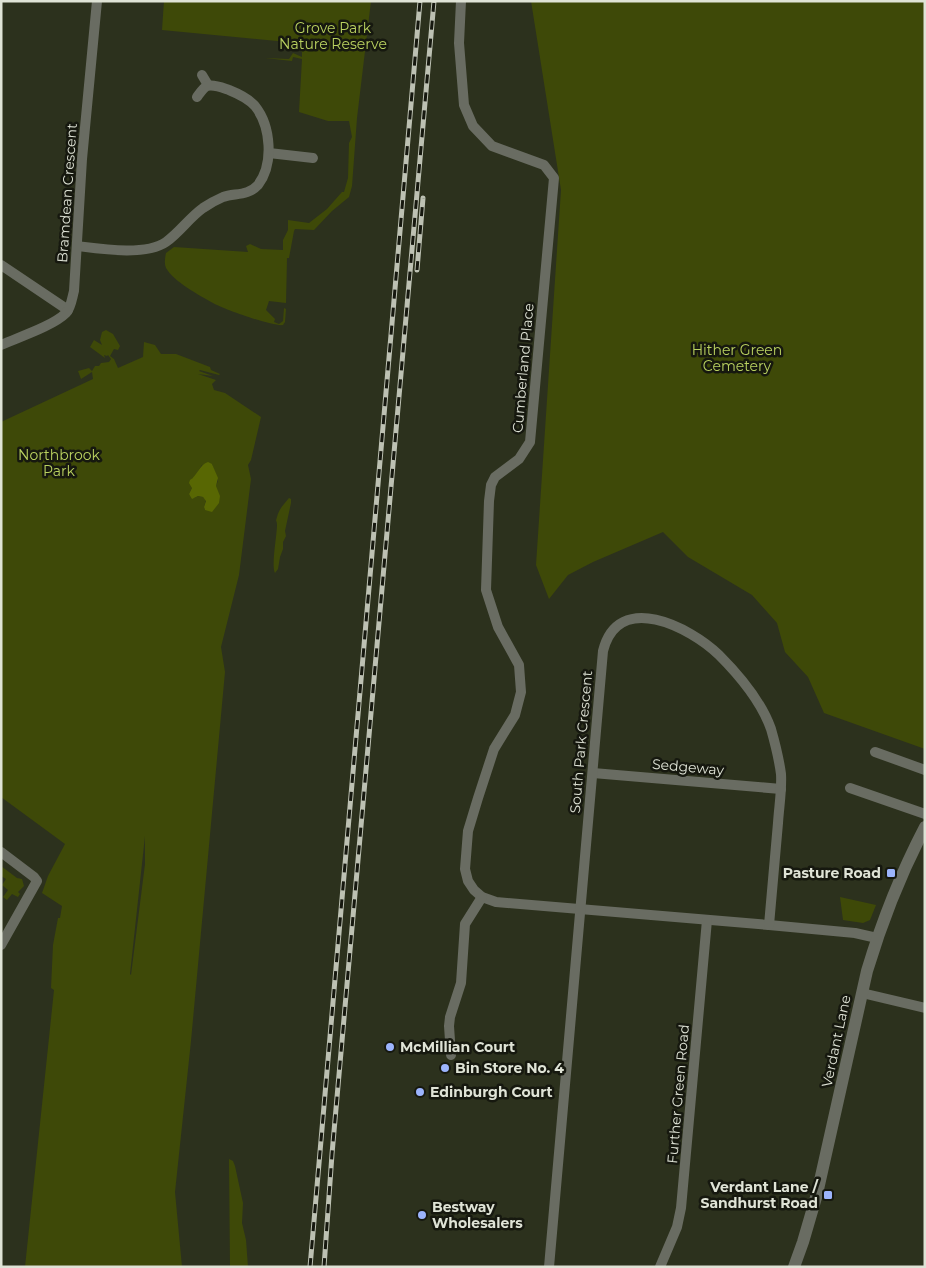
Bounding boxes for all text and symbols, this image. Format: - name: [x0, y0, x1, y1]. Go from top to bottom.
- park label: Grove Park Nature Reserve: [279, 19, 387, 53]
- street label: Bramdean Crescent: [53, 122, 81, 263]
- street label: Cumberland Place: [508, 302, 538, 434]
- park label: Hither Green Cemetery: [692, 341, 782, 375]
- park label: Northbrook Park: [18, 446, 101, 480]
- street label: South Park Crescent: [566, 670, 596, 814]
- street label: Sedgeway: [651, 755, 725, 779]
- place label: Pasture Road: [783, 864, 881, 882]
- marker: Pasture Road: [885, 867, 897, 879]
- street label: Verdant Lane: [817, 993, 855, 1089]
- street label: Further Green Road: [663, 1024, 693, 1164]
- place label: McMillian Court: [400, 1038, 515, 1056]
- marker: McMillian Court: [384, 1041, 396, 1053]
- place label: Bin Store No. 4: [455, 1059, 564, 1077]
- marker: Bin Store No. 4: [439, 1062, 451, 1074]
- place label: Edinburgh Court: [430, 1083, 553, 1101]
- marker: Edinburgh Court: [414, 1086, 426, 1098]
- place label: Verdant Lane / Sandhurst Road: [700, 1178, 820, 1212]
- marker: Verdant Lane / Sandhurst Road: [822, 1189, 834, 1201]
- place label: Bestway Wholesalers: [432, 1198, 523, 1232]
- marker: Bestway Wholesalers: [416, 1209, 428, 1221]

